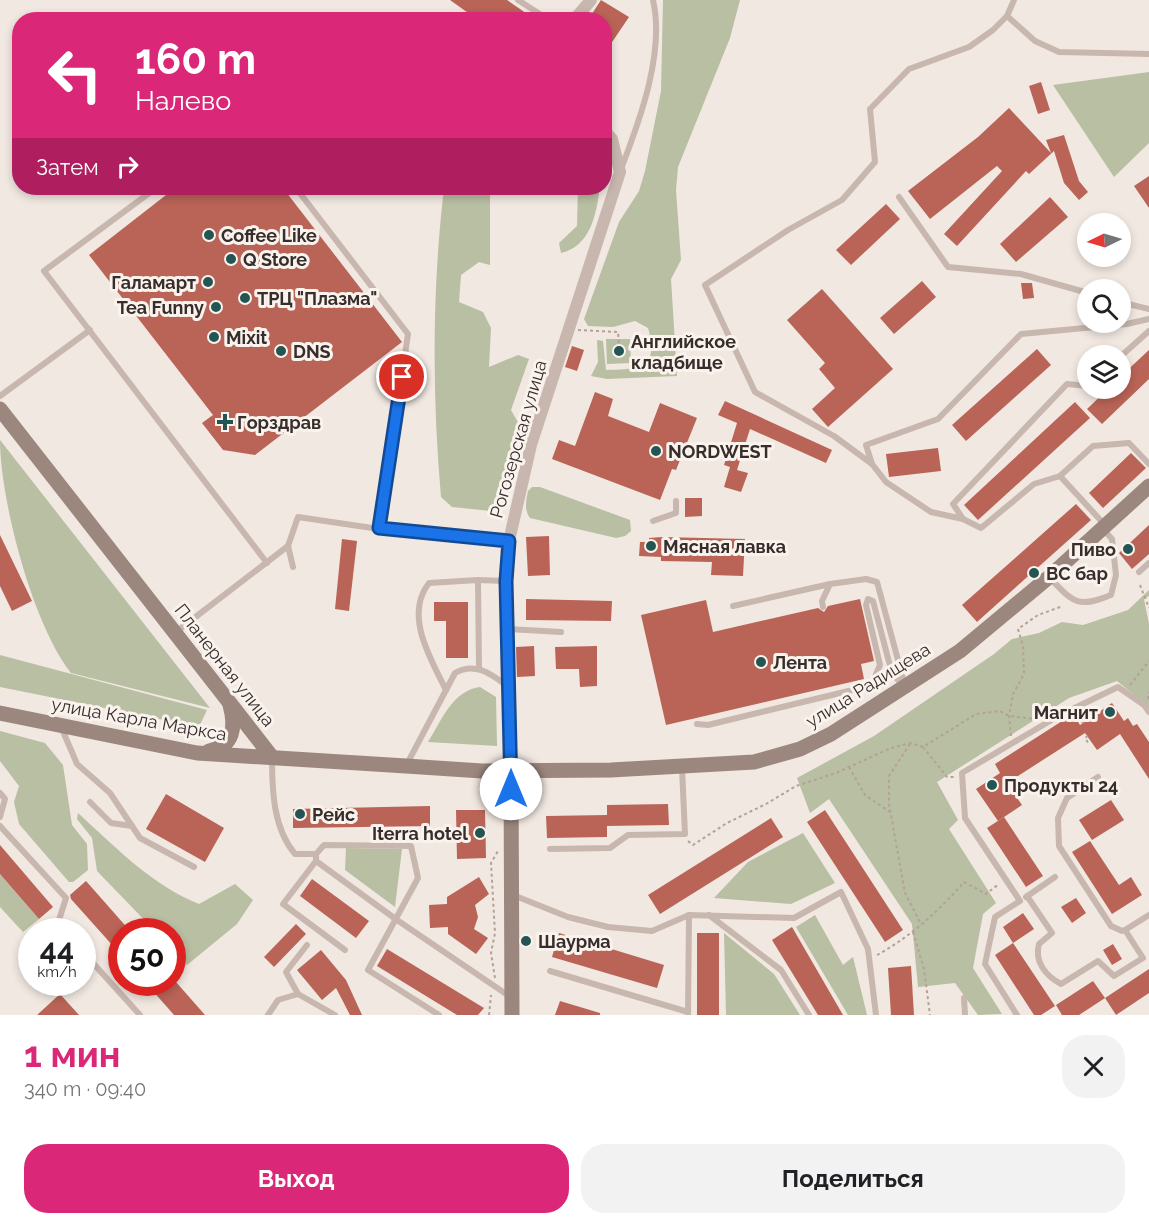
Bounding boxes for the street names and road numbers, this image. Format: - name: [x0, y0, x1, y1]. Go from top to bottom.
- street label: Рогозерская улица: [485, 358, 551, 520]
- street label: Планерная улица: [171, 600, 279, 730]
- street label: улица Радищева: [802, 638, 934, 732]
- street label: улица Карла Маркса: [50, 693, 228, 745]

